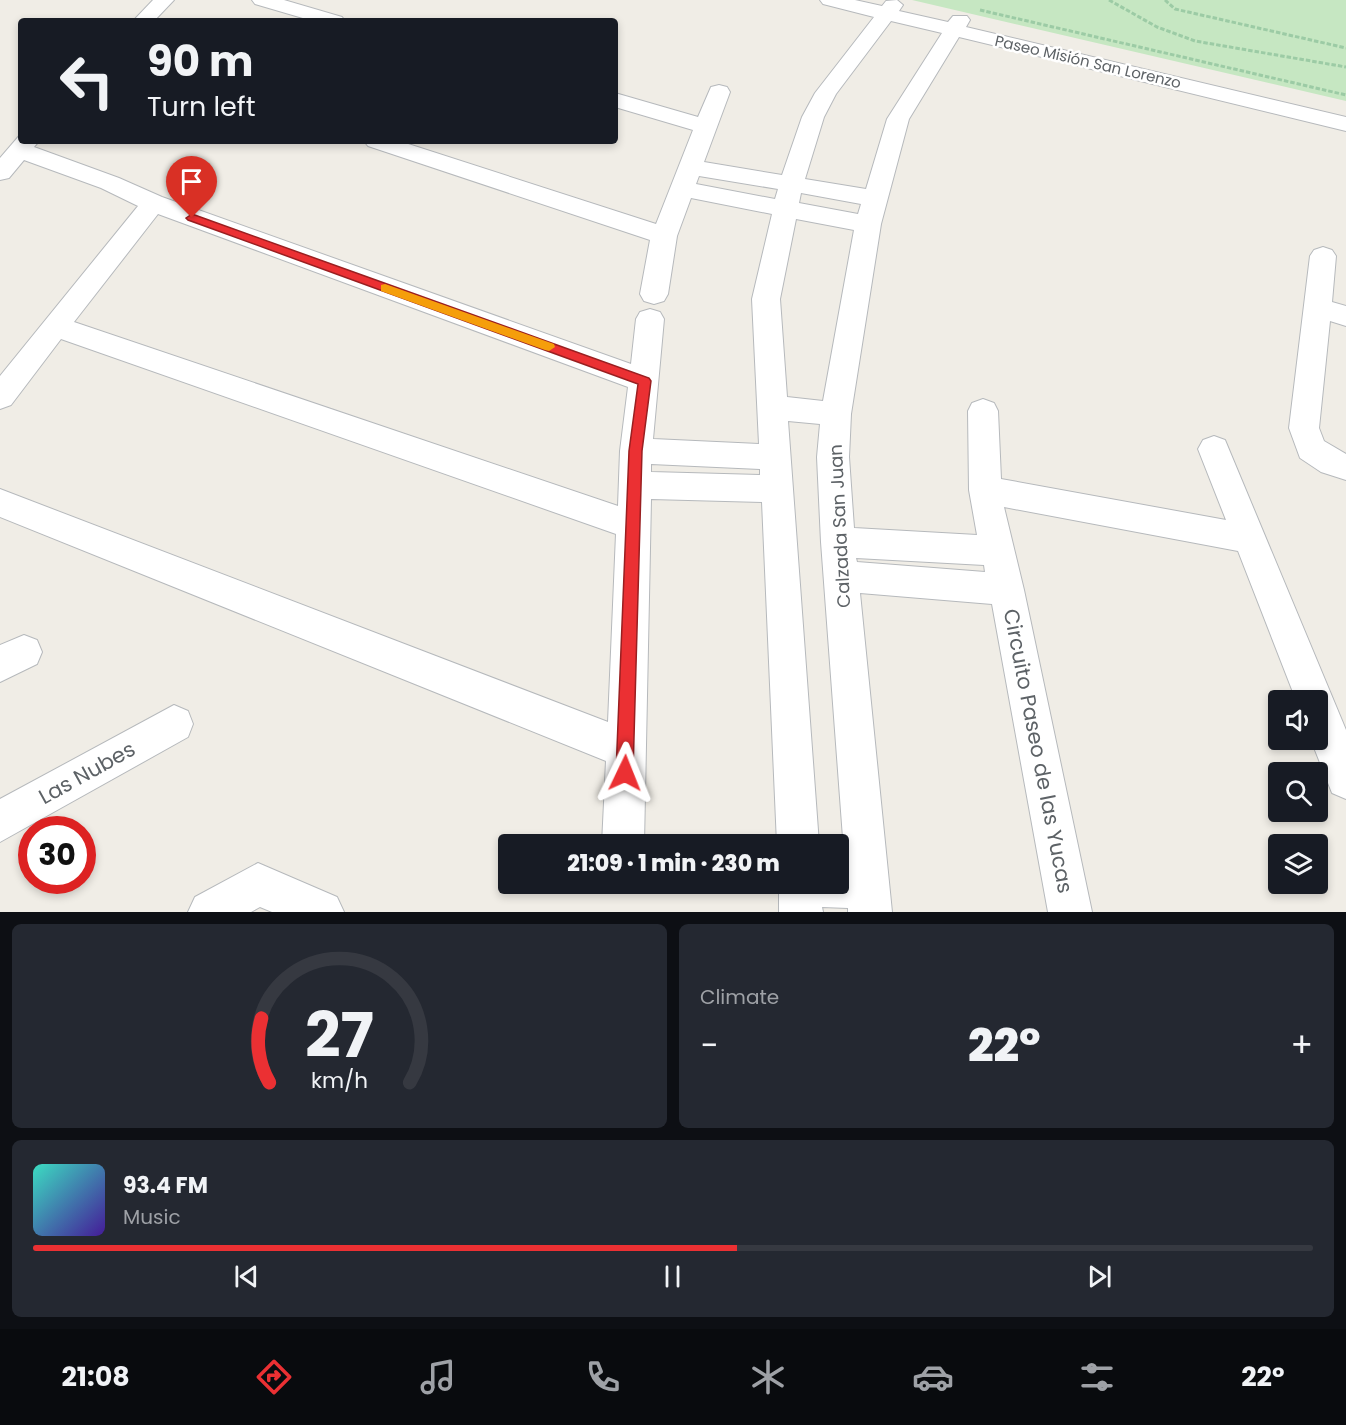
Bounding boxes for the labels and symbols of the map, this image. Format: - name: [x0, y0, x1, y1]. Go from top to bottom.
- street label: Paseo Misión San Lorenzo: [993, 30, 1183, 93]
- pin: [166, 156, 217, 218]
- street label: Calzada San Juan: [823, 444, 856, 608]
- street label: Circuito Paseo de las Yucas: [997, 606, 1080, 896]
- street label: Las Nubes: [33, 734, 140, 811]
- position arrow: [593, 741, 657, 805]
- speed limit sign: 30: [18, 816, 96, 894]

